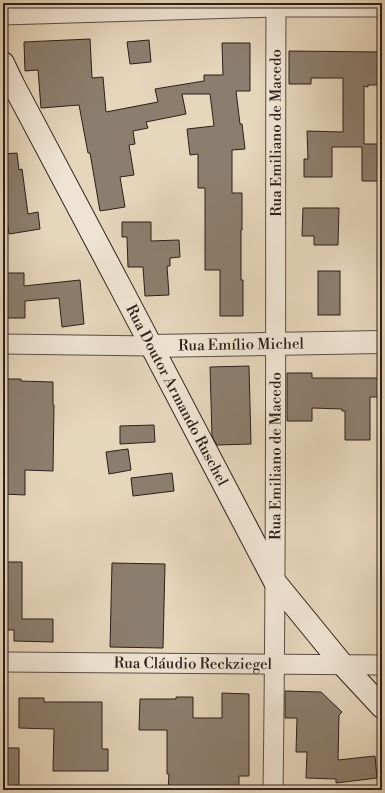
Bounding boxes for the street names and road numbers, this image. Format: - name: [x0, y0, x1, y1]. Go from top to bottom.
- street label: Rua Emiliano de Macedo: [266, 49, 285, 217]
- street label: Rua Doutor Armando Ruschel: [122, 301, 233, 490]
- street label: Rua Emílio Michel: [178, 334, 305, 355]
- street label: Rua Emiliano de Macedo: [266, 372, 285, 540]
- street label: Rua Cláudio Reckziegel: [114, 653, 273, 674]

